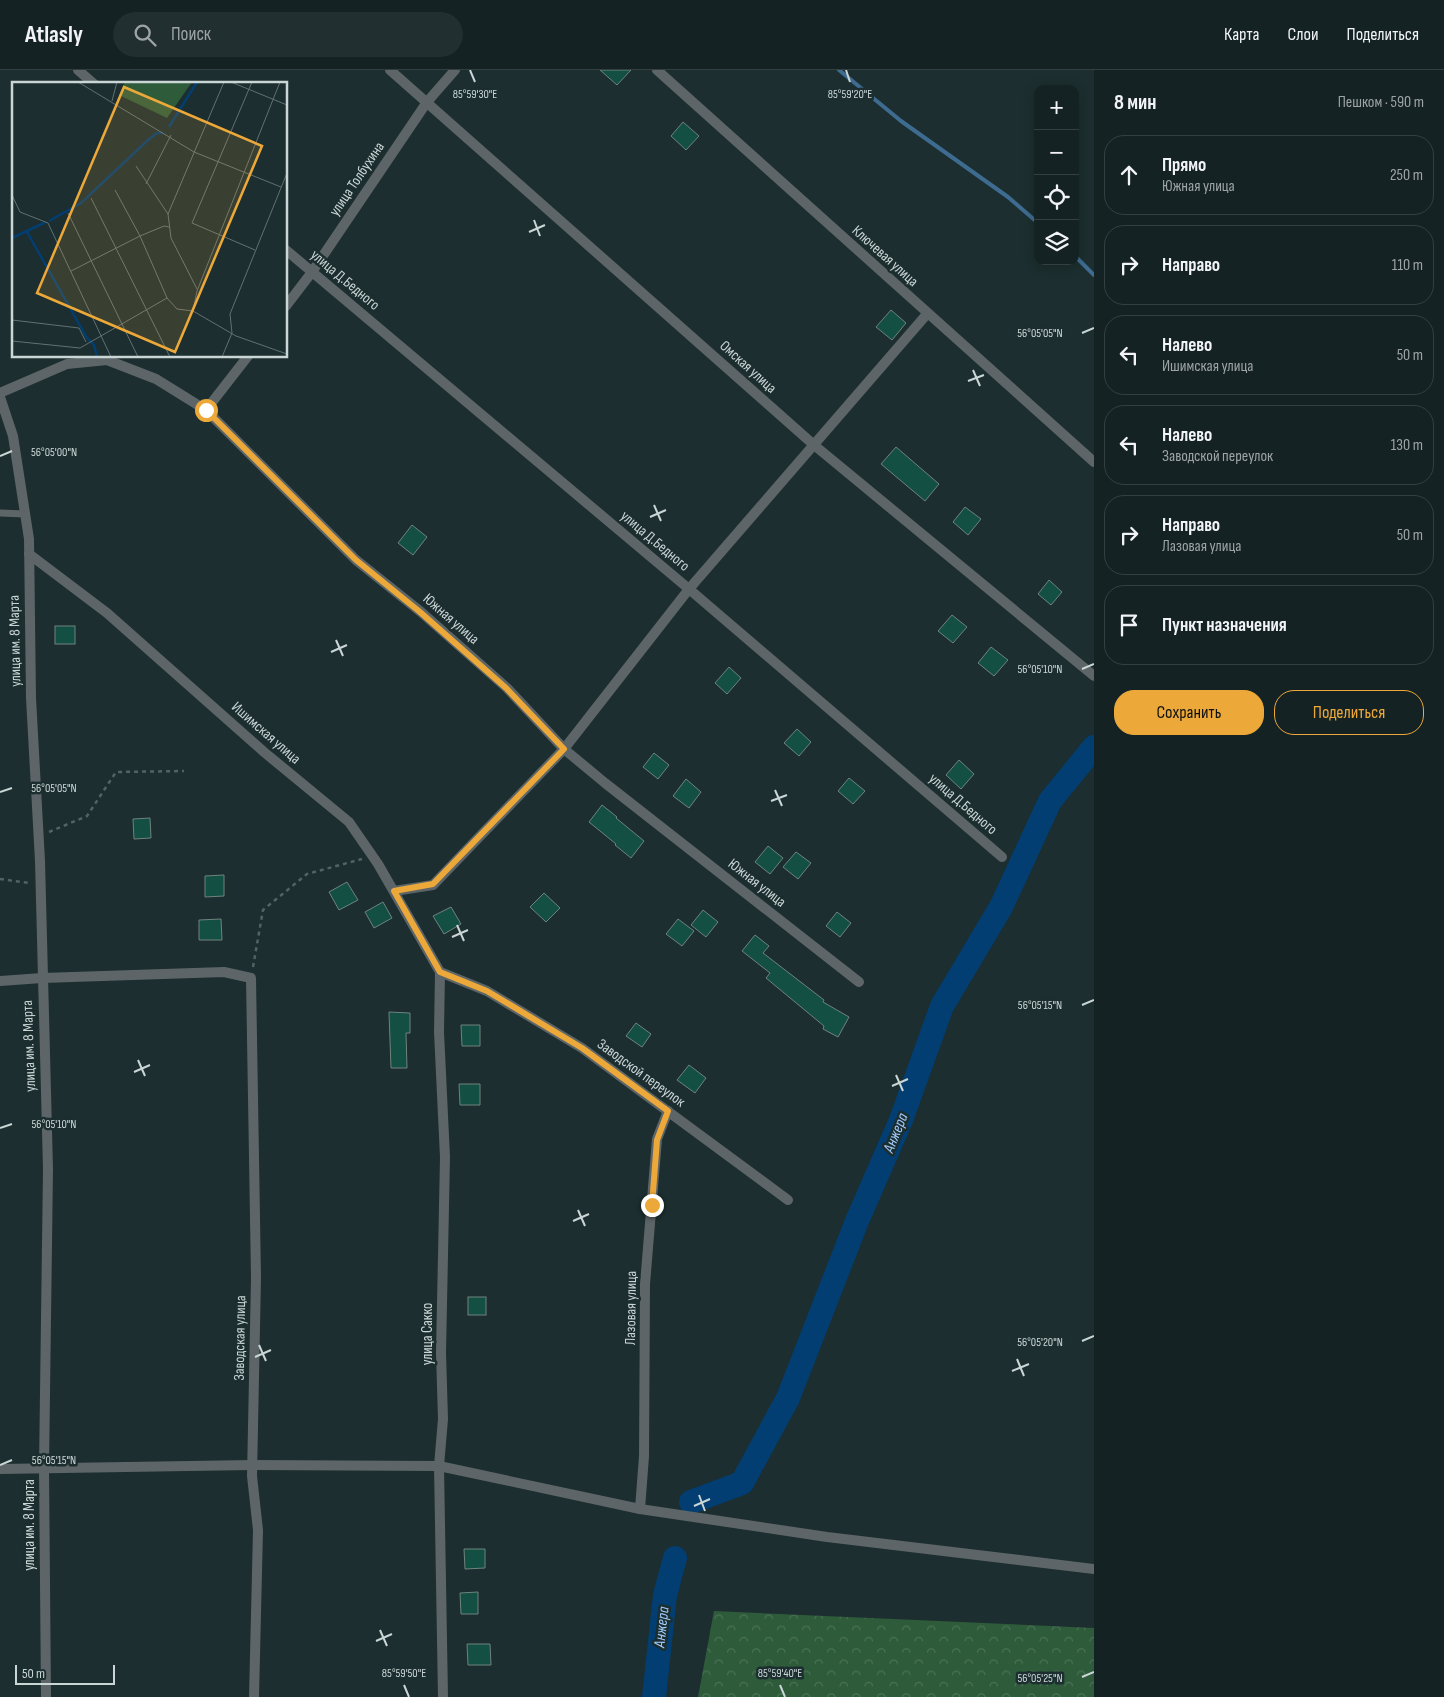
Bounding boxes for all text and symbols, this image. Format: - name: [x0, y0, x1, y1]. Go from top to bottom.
- search box: [113, 12, 463, 57]
- text: Atlasly: [25, 20, 83, 49]
- icon: search: [131, 21, 159, 49]
- text: Поиск: [171, 23, 211, 46]
- text: Карта: [1224, 24, 1260, 45]
- text: Слои: [1288, 24, 1319, 45]
- text: Поделиться: [1347, 24, 1419, 45]
- inset map: [12, 82, 288, 358]
- map controls: [1034, 85, 1079, 265]
- button: +: [1034, 85, 1079, 130]
- text: 85°59'30"E: [453, 87, 497, 102]
- text: 85°59'20"E: [828, 87, 872, 102]
- text: 8 мин: [1114, 90, 1156, 115]
- text: Пешком · 590 m: [1338, 93, 1424, 112]
- button: −: [1034, 130, 1079, 175]
- street label: улица Толбухина: [325, 138, 389, 220]
- text: Прямо: [1162, 154, 1206, 177]
- icon: ahead: [1115, 161, 1143, 189]
- text: 250 m: [1390, 166, 1423, 185]
- button: locate: [1034, 175, 1079, 220]
- text: Южная улица: [1162, 177, 1235, 196]
- button: layers: [1034, 220, 1079, 265]
- street label: Ключевая улица: [848, 221, 922, 291]
- street label: улица Д.Бедного: [306, 246, 384, 314]
- icon: right: [1115, 251, 1143, 279]
- text: Направо: [1162, 254, 1220, 277]
- text: 110 m: [1392, 256, 1423, 275]
- text: 56°05'05"N: [1017, 326, 1063, 341]
- text: Налево: [1162, 334, 1212, 357]
- street label: Омская улица: [716, 337, 781, 398]
- icon: left: [1115, 341, 1143, 369]
- text: 50 m: [1397, 346, 1423, 365]
- text: Ишимская улица: [1162, 357, 1253, 376]
- route start: [195, 399, 218, 422]
- text: Налево: [1162, 424, 1212, 447]
- icon: left: [1115, 431, 1143, 459]
- text: 130 m: [1391, 436, 1423, 455]
- text: 56°05'00"N: [31, 445, 77, 460]
- text: Заводской переулок: [1162, 447, 1273, 466]
- street label: улица Д.Бедного: [616, 507, 694, 575]
- text: Направо: [1162, 514, 1220, 537]
- icon: right: [1115, 521, 1143, 549]
- text: 50 m: [1397, 526, 1423, 545]
- text: Лазовая улица: [1162, 537, 1241, 556]
- street label: Южная улица: [419, 589, 483, 649]
- street label: улица им. 8 Марта: [5, 595, 25, 687]
- icon: arrive: [1115, 611, 1143, 639]
- text: Пункт назначения: [1162, 614, 1287, 637]
- text: 56°05'10"N: [1018, 662, 1062, 677]
- button: Сохранить: [1114, 690, 1264, 735]
- button: Поделиться: [1274, 690, 1424, 735]
- street label: Ишимская улица: [227, 698, 305, 768]
- street label: улица Д.Бедного: [925, 769, 1001, 839]
- text: 56°05'05"N: [31, 781, 77, 796]
- street label: Южная улица: [724, 855, 790, 912]
- text: 56°05'15"N: [1018, 998, 1062, 1013]
- street label: улица им. 8 Марта: [18, 1000, 40, 1092]
- street label: Заводской переулок: [593, 1035, 689, 1112]
- water label: Анжера: [879, 1110, 913, 1157]
- text: 56°05'10"N: [32, 1117, 76, 1132]
- route end: [641, 1194, 664, 1217]
- street label: Лазовая улица: [621, 1270, 641, 1345]
- street label: Заводская улица: [230, 1295, 250, 1381]
- street label: улица Сакко: [418, 1303, 437, 1365]
- text: 56°05'20"N: [1017, 1335, 1063, 1350]
- text: 56°05'15"N: [32, 1453, 76, 1468]
- street label: улица им. 8 Марта: [20, 1479, 39, 1571]
- water label: Анжера: [650, 1605, 674, 1649]
- scale bar: [15, 1662, 115, 1685]
- text: 50 m: [22, 1665, 45, 1682]
- text: 85°59'50"E: [382, 1666, 426, 1681]
- text: 85°59'40"E: [758, 1666, 802, 1681]
- text: 56°05'25"N: [1017, 1671, 1063, 1686]

